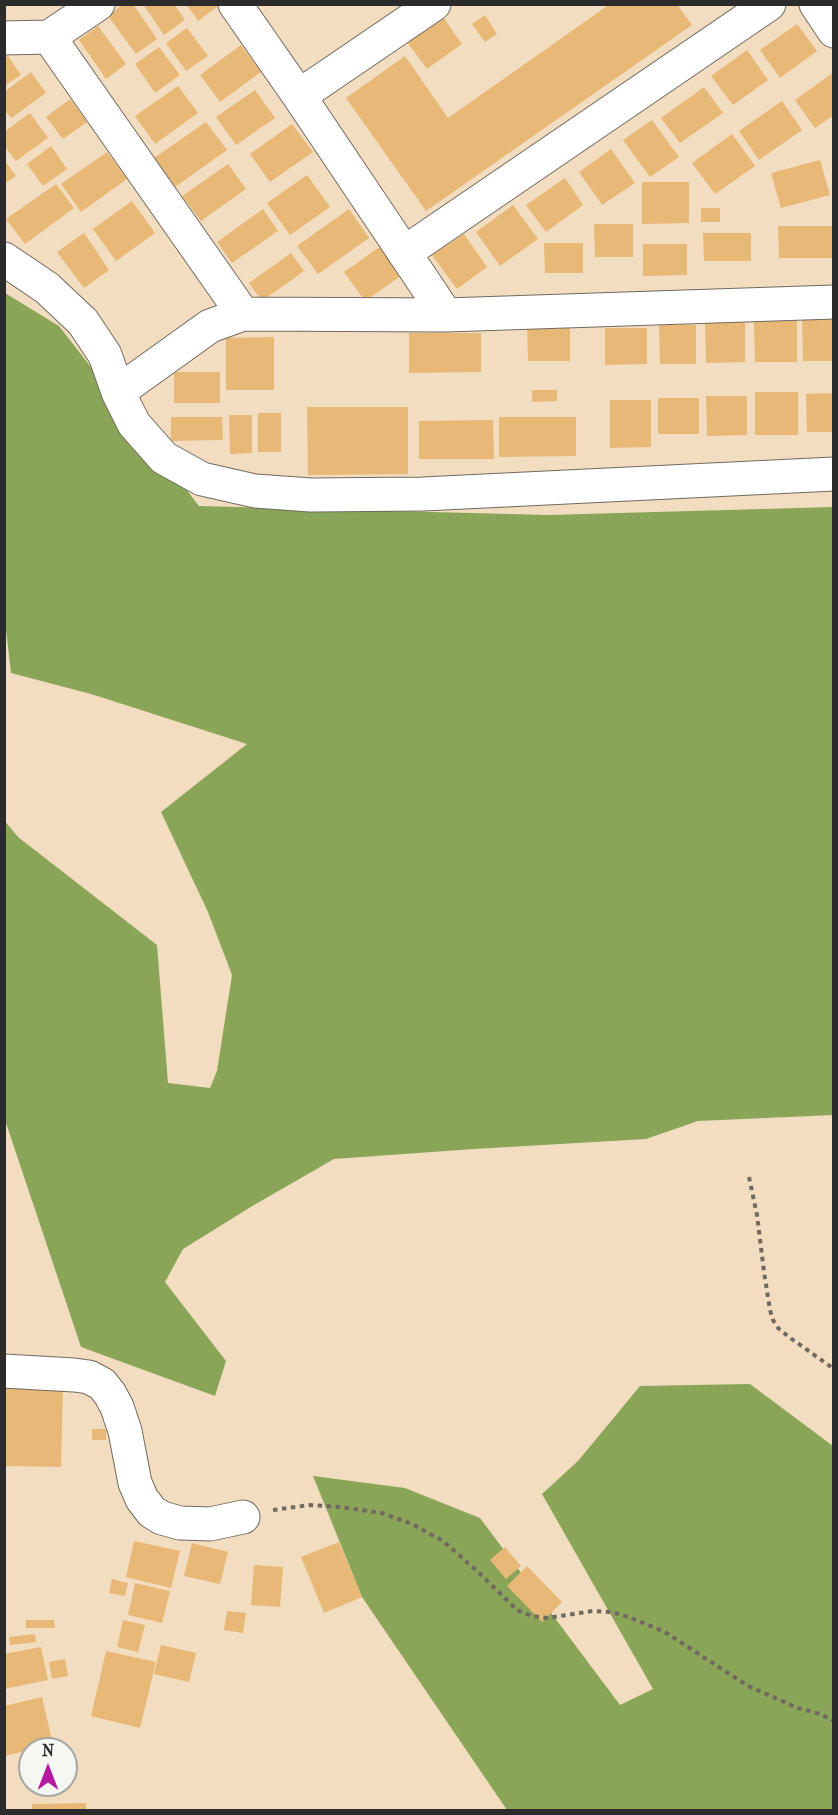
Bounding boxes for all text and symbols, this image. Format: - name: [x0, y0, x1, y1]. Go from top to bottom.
- north arrow: [18, 1737, 78, 1797]
- text: N: [42, 1741, 54, 1760]

